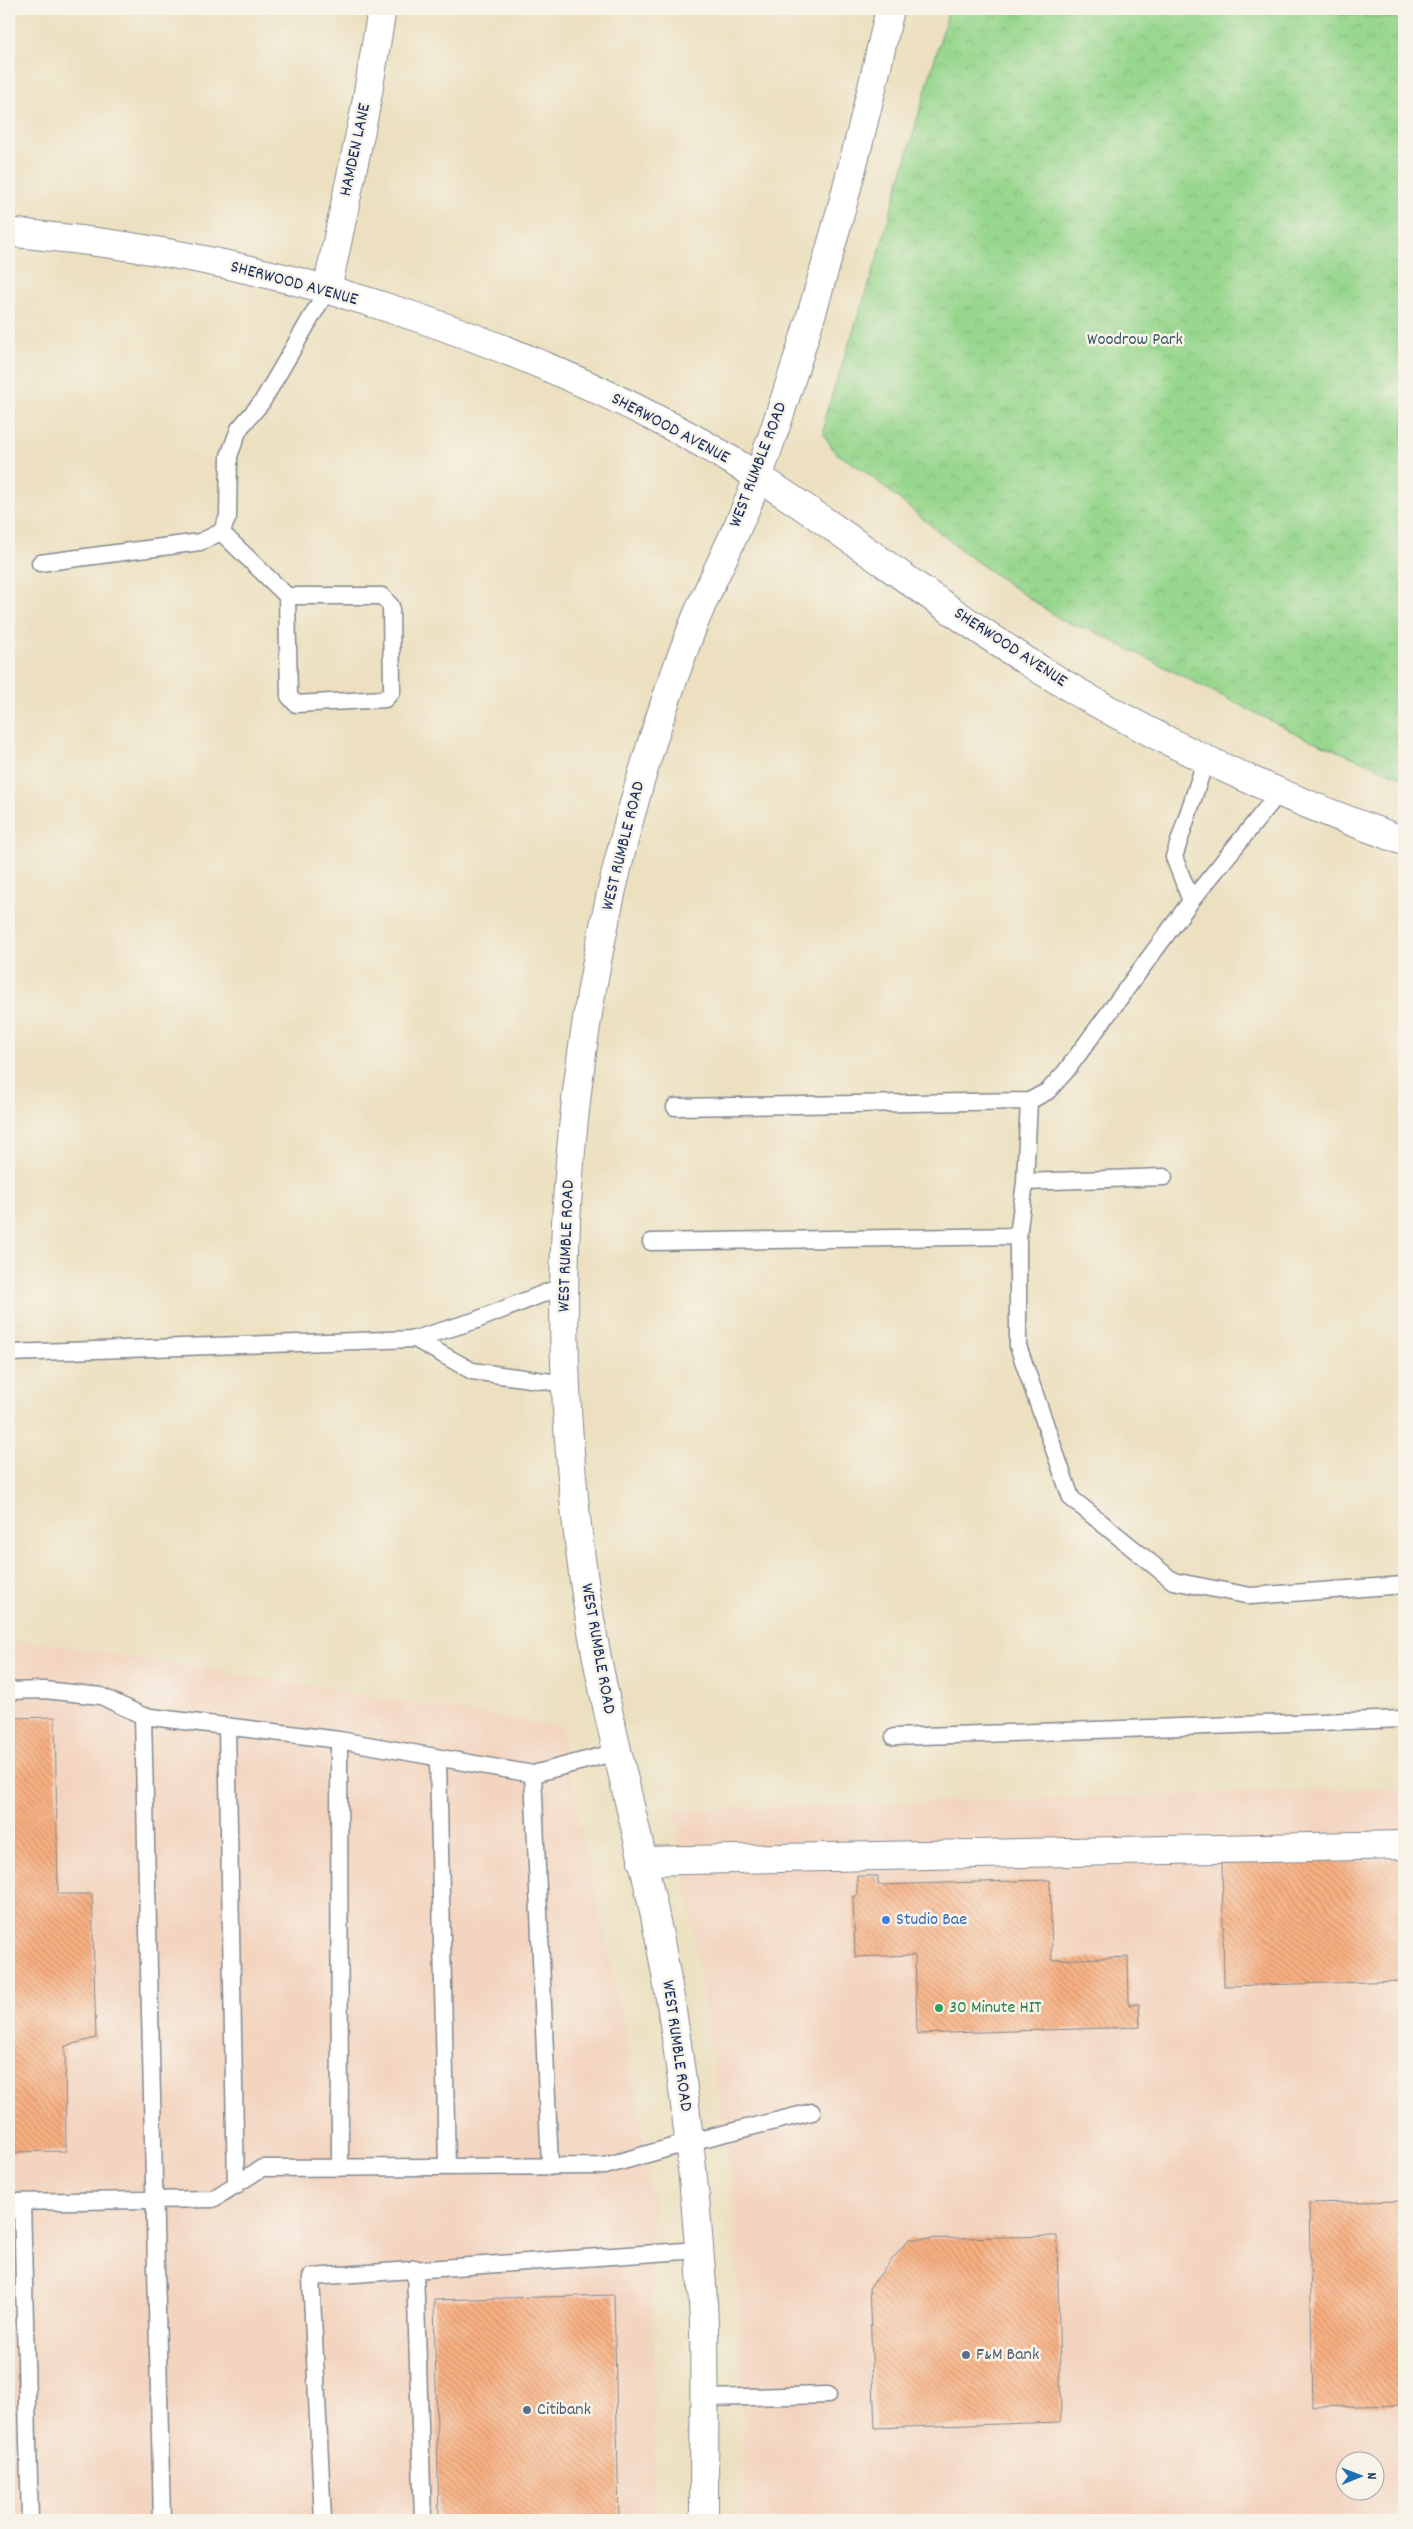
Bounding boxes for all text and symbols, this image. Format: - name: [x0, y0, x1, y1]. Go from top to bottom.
- street label: HAMDEN LANE: [334, 101, 378, 199]
- street label: SHERWOOD AVENUE: [228, 255, 360, 313]
- park label: Woodrow Park: [1087, 328, 1183, 353]
- street label: SHERWOOD AVENUE: [606, 387, 734, 471]
- street label: WEST RUMBLE ROAD: [724, 399, 794, 531]
- street label: SHERWOOD AVENUE: [948, 602, 1072, 694]
- street label: WEST RUMBLE ROAD: [596, 779, 652, 913]
- street label: WEST RUMBLE ROAD: [552, 1180, 582, 1312]
- street label: WEST RUMBLE ROAD: [573, 1582, 621, 1716]
- place label: Studio Bae: [896, 1908, 967, 1933]
- marker: Studio Bae: [880, 1914, 892, 1926]
- street label: WEST RUMBLE ROAD: [654, 1979, 698, 2113]
- place label: 30 Minute HIT: [949, 1996, 1042, 2021]
- marker: 30 Minute HIT: [933, 2002, 945, 2014]
- place label: F&M Bank: [976, 2343, 1039, 2368]
- marker: F&M Bank: [960, 2349, 972, 2361]
- place label: Citibank: [537, 2398, 591, 2423]
- marker: Citibank: [521, 2404, 533, 2416]
- north arrow: [1336, 2452, 1386, 2502]
- text: N: [1361, 2472, 1381, 2480]

